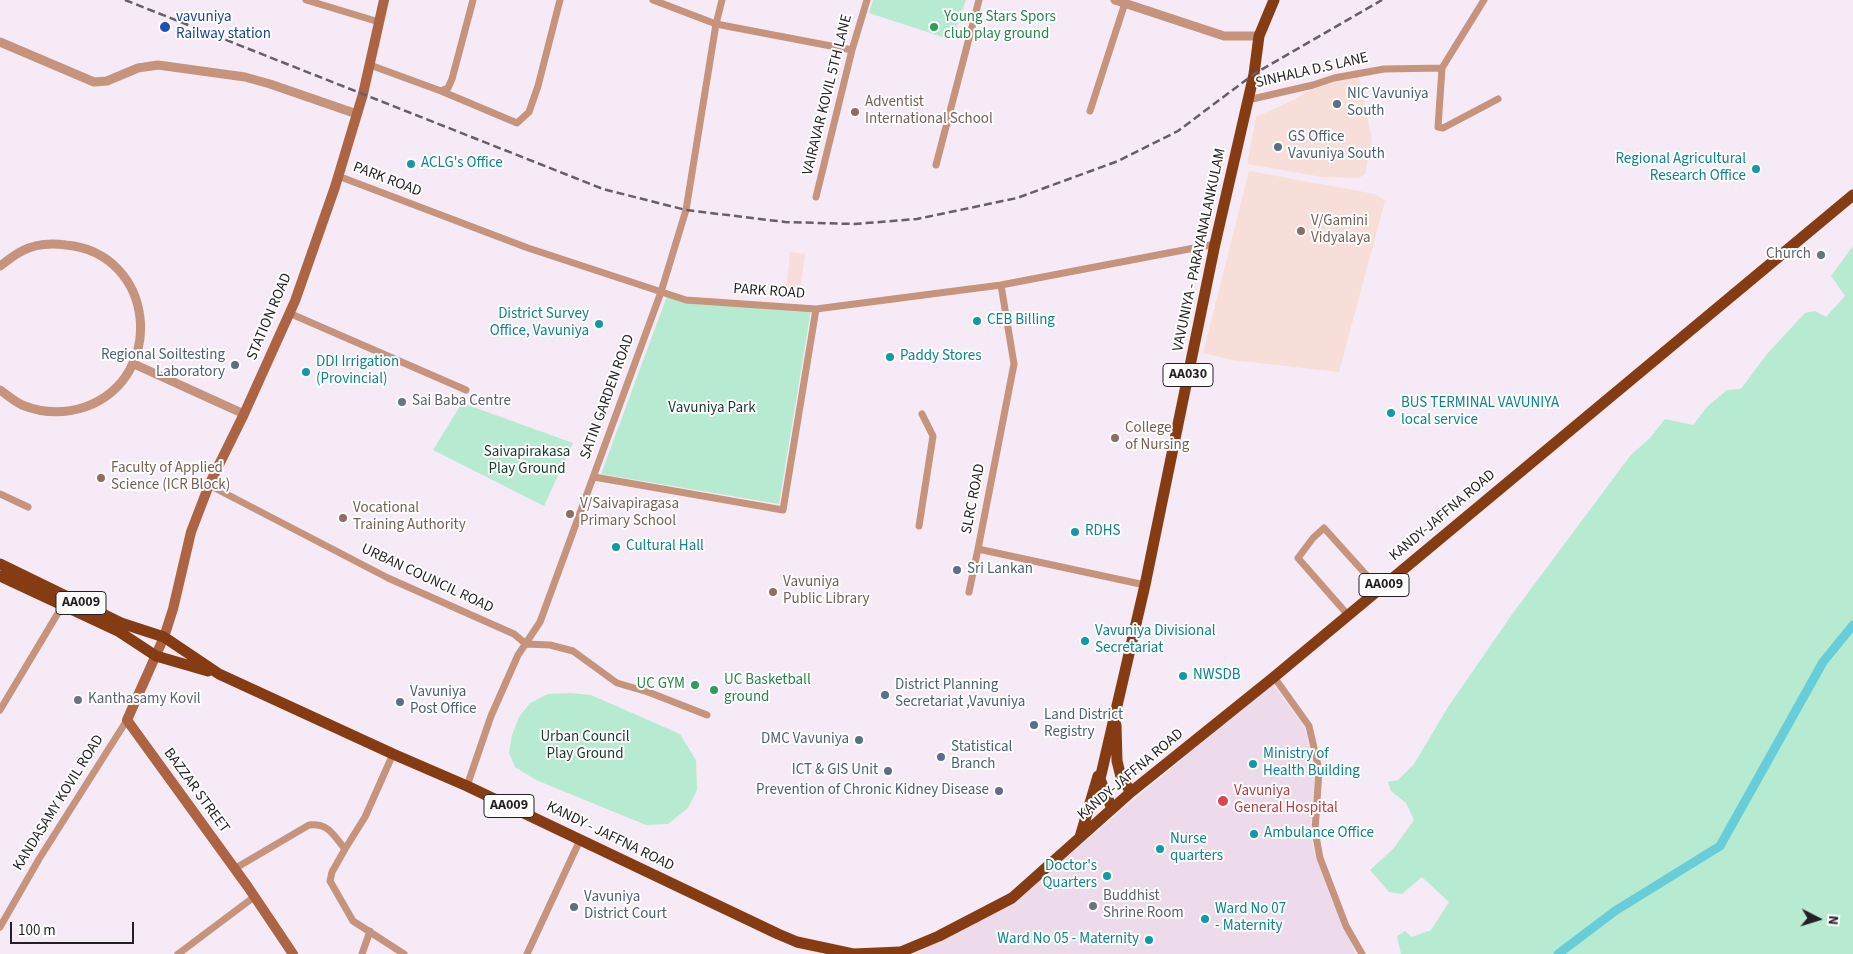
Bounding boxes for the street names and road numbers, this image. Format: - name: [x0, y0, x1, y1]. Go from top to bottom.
- street label: VAIRAVAR KOVIL 5TH LANE: [799, 13, 857, 177]
- street label: SINHALA D.S LANE: [1254, 49, 1370, 93]
- street label: VAVUNIYA - PARAYANALANKULAM: [1170, 147, 1230, 353]
- street label: PARK ROAD: [350, 159, 424, 201]
- street label: STATION ROAD: [244, 271, 296, 363]
- street label: PARK ROAD: [733, 281, 805, 303]
- street label: SATIN GARDEN ROAD: [577, 332, 639, 462]
- road number: AA030: [1163, 364, 1213, 386]
- street label: SLRC ROAD: [958, 462, 990, 536]
- street label: KANDY-JAFFNA ROAD: [1386, 467, 1500, 565]
- street label: URBAN COUNCIL ROAD: [358, 540, 496, 618]
- road number: AA009: [1359, 574, 1409, 596]
- road number: AA009: [56, 592, 106, 614]
- street label: KANDY-JAFFNA ROAD: [1074, 726, 1188, 824]
- street label: KANDASAMY KOVIL ROAD: [10, 732, 108, 874]
- street label: BAZZAR STREET: [159, 745, 233, 837]
- road number: AA009: [484, 794, 534, 818]
- street label: KANDY - JAFFNA ROAD: [543, 798, 677, 876]

